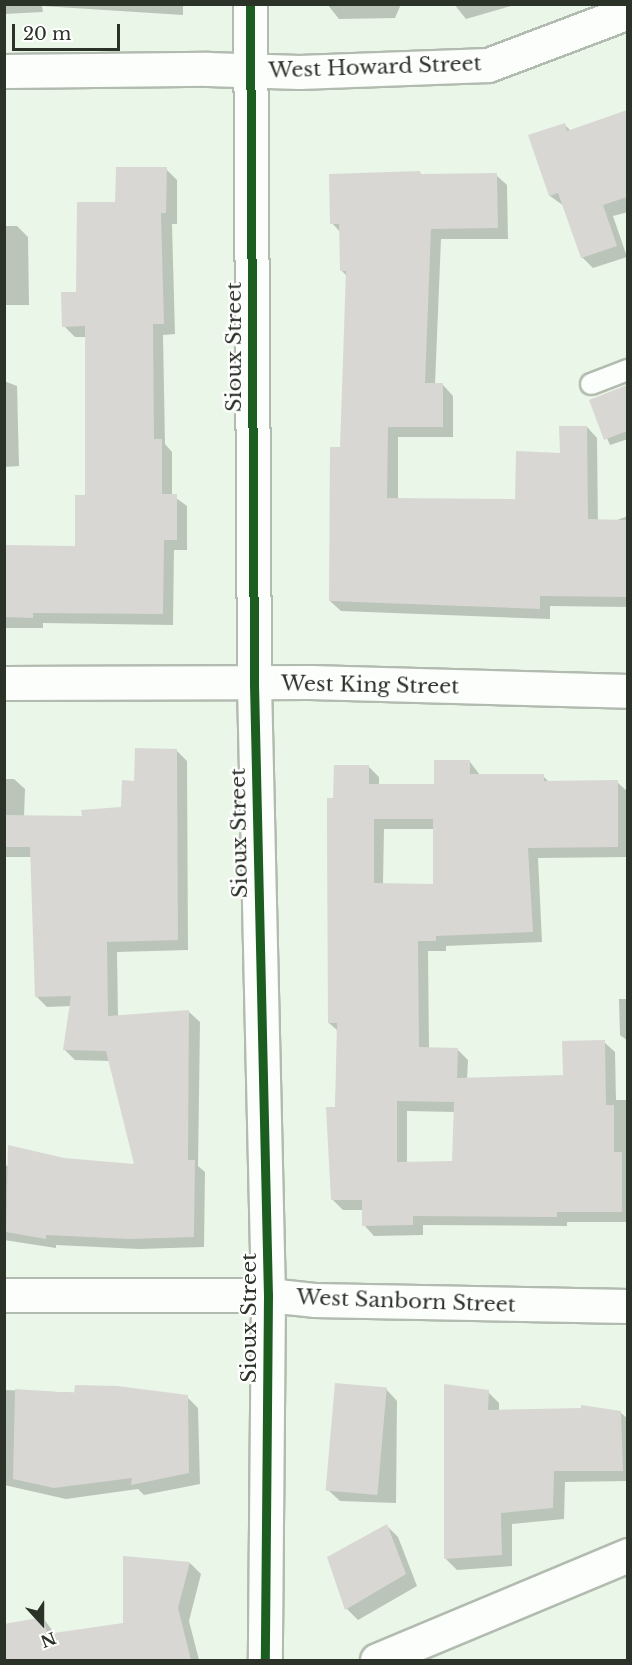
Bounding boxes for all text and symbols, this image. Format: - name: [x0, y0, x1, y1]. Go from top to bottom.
- scale bar: [15, 12, 123, 50]
- text: 20 m: [23, 23, 71, 45]
- street label: West Howard Street: [268, 51, 482, 83]
- street label: Sioux Street: [221, 282, 247, 412]
- street label: West King Street: [281, 671, 459, 699]
- street label: Sioux Street: [225, 768, 253, 898]
- street label: Sioux Street: [236, 1253, 262, 1383]
- street label: West Sanborn Street: [296, 1285, 516, 1317]
- north arrow: [12, 1593, 72, 1653]
- text: N: [38, 1628, 59, 1652]

